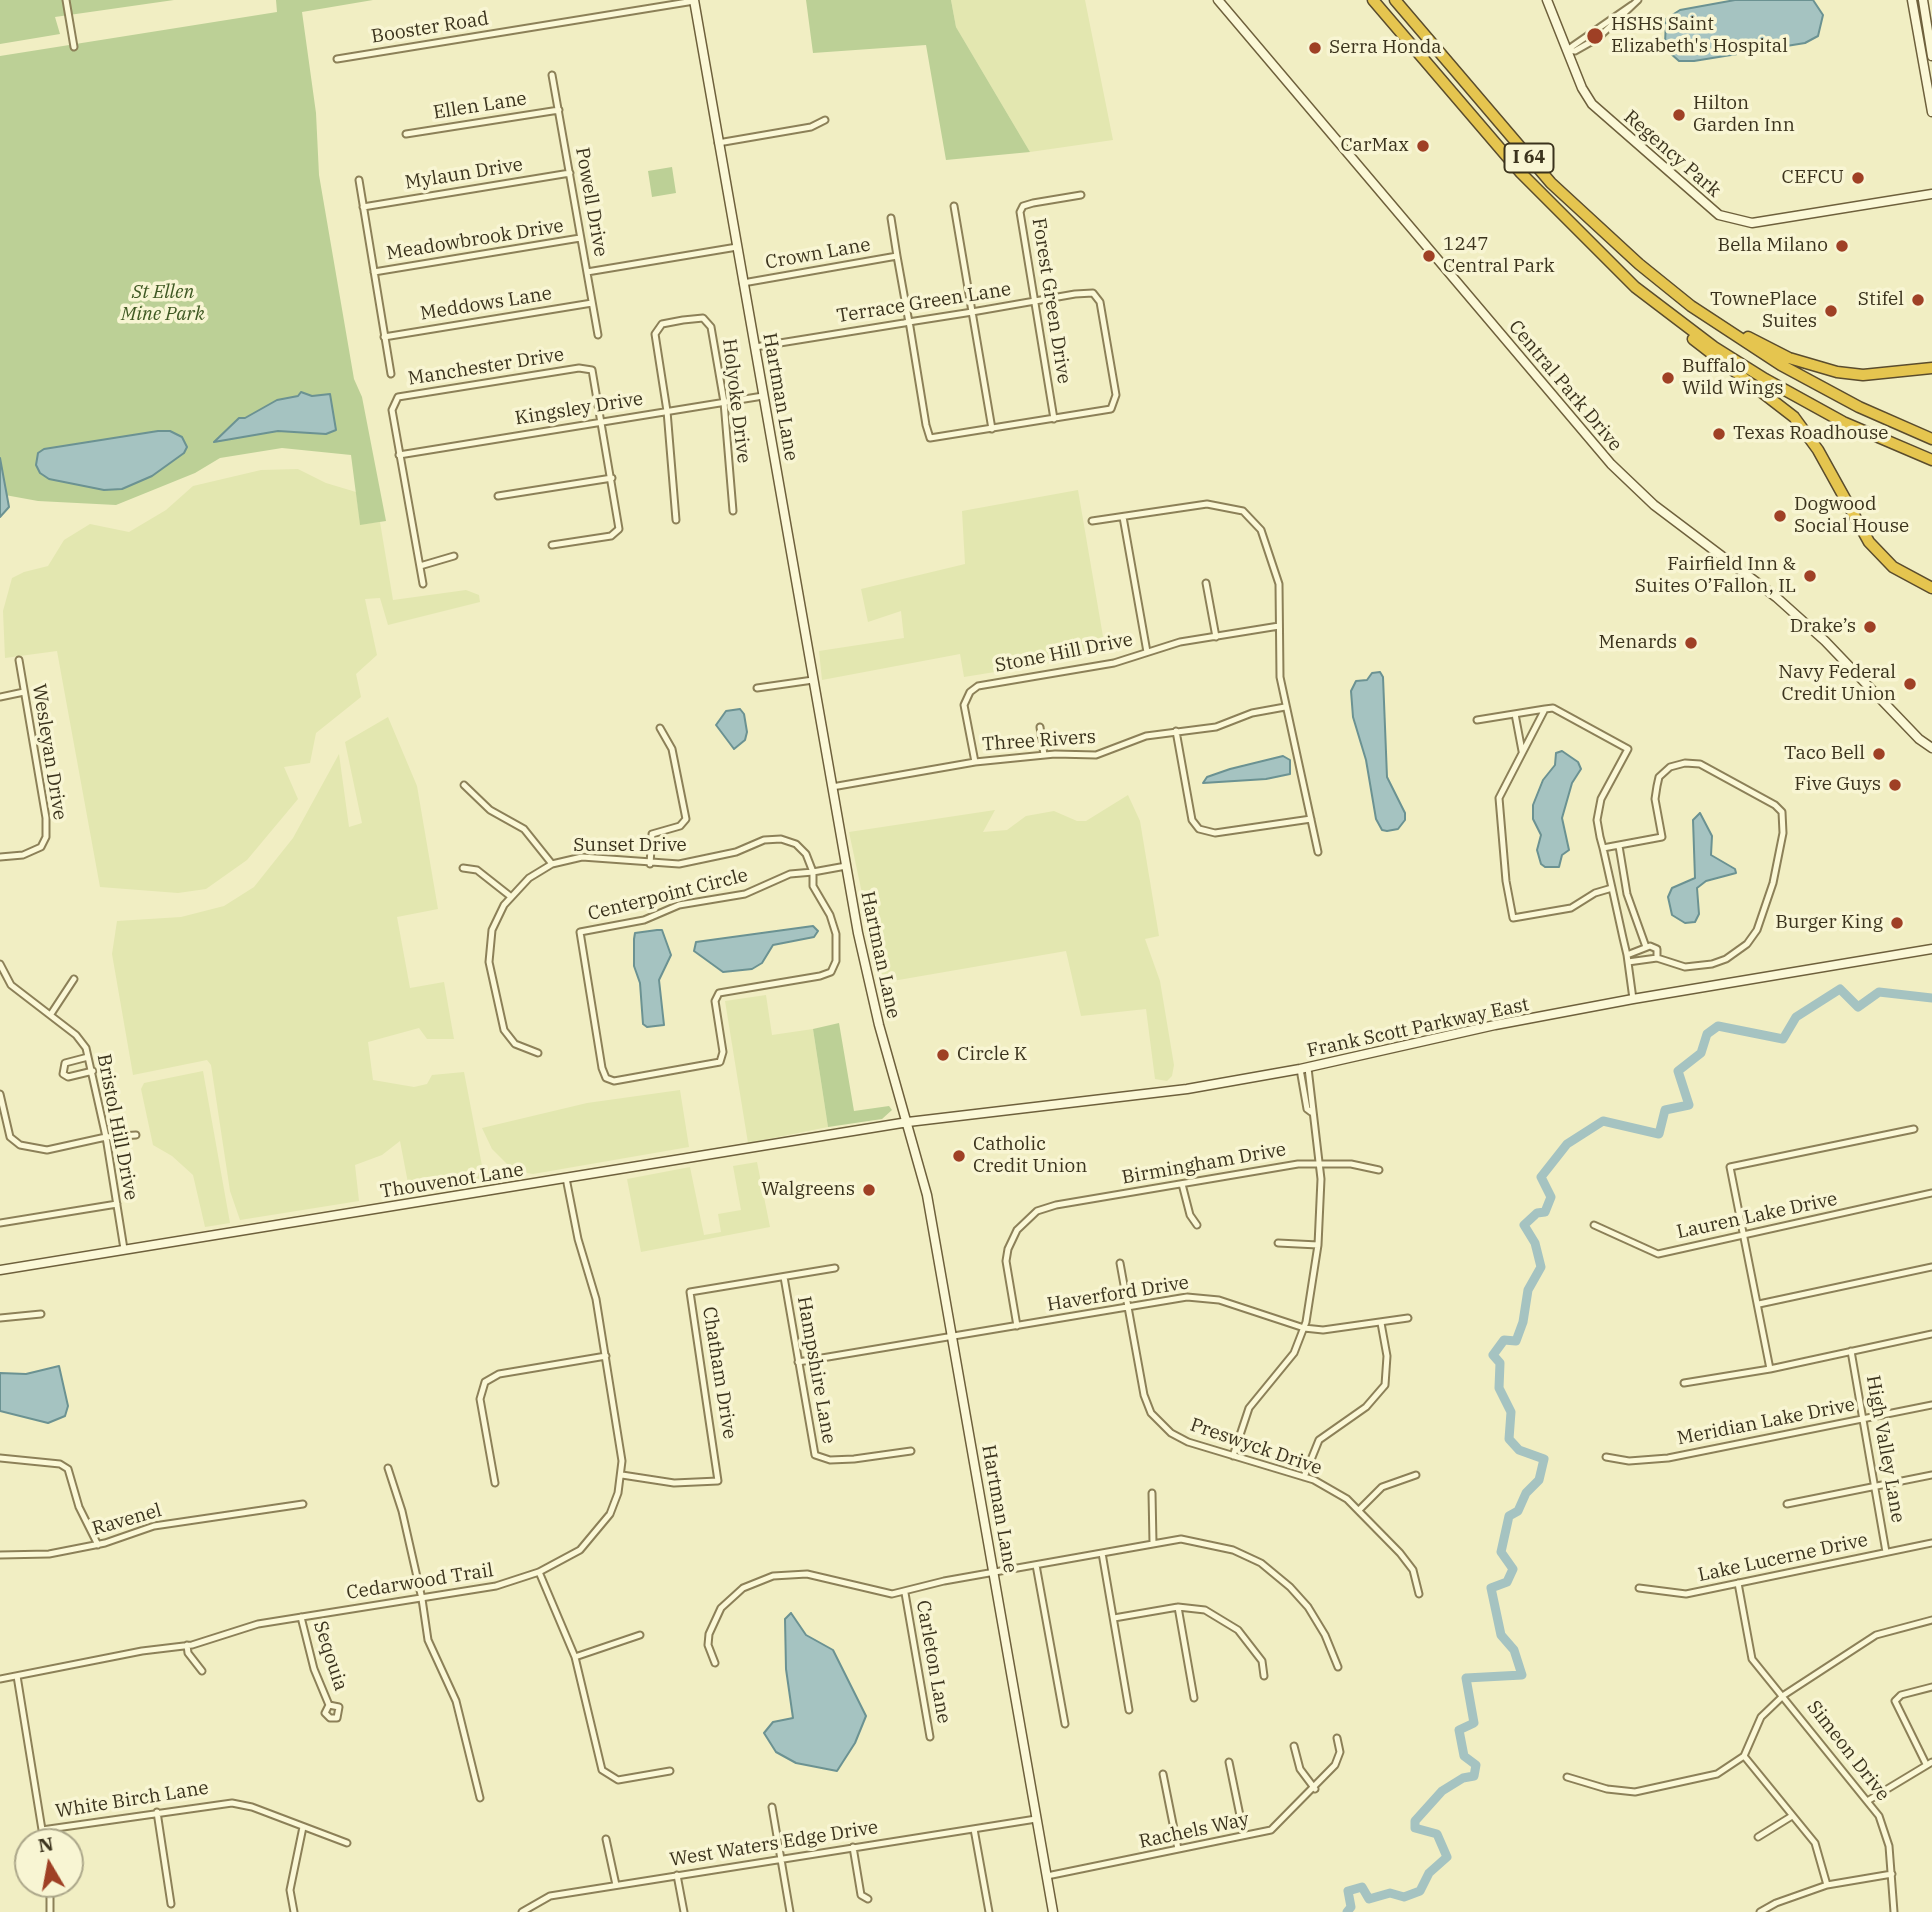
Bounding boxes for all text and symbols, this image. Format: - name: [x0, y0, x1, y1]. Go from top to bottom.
- street label: Booster Road: [370, 7, 490, 49]
- place label: HSHS Saint Elizabeth's Hospital: [1611, 14, 1788, 58]
- marker: HSHS Saint Elizabeth's Hospital: [1585, 26, 1605, 46]
- place label: Serra Honda: [1329, 37, 1442, 59]
- marker: Serra Honda: [1307, 40, 1323, 56]
- street label: Ellen Lane: [432, 87, 528, 125]
- place label: Hilton Garden Inn: [1693, 93, 1795, 137]
- street label: Regency Park: [1619, 106, 1725, 202]
- marker: Hilton Garden Inn: [1671, 107, 1687, 123]
- place label: CarMax: [1340, 135, 1409, 157]
- marker: CarMax: [1415, 138, 1431, 154]
- road number: I 64: [1504, 144, 1554, 173]
- street label: Powell Drive: [570, 146, 612, 258]
- street label: Mylaun Drive: [403, 153, 525, 195]
- place label: CEFCU: [1782, 167, 1844, 189]
- marker: CEFCU: [1850, 170, 1866, 186]
- street label: Meadowbrook Drive: [385, 215, 565, 265]
- street label: Forest Green Drive: [1027, 216, 1075, 386]
- street label: Crown Lane: [764, 234, 872, 274]
- place label: 1247 Central Park: [1443, 234, 1555, 278]
- place label: Bella Milano: [1717, 235, 1828, 257]
- marker: Bella Milano: [1834, 238, 1850, 254]
- marker: 1247 Central Park: [1421, 248, 1437, 264]
- street label: Terrace Green Lane: [835, 278, 1013, 328]
- park label: St Ellen Mine Park: [121, 282, 205, 326]
- street label: Meddows Lane: [419, 282, 553, 326]
- place label: TownePlace Suites: [1710, 289, 1817, 333]
- place label: Stifel: [1858, 289, 1904, 311]
- marker: Stifel: [1910, 292, 1926, 308]
- marker: TownePlace Suites: [1823, 303, 1839, 319]
- street label: Central Park Drive: [1504, 316, 1626, 456]
- street label: Hartman Lane: [758, 331, 802, 463]
- street label: Holyoke Drive: [717, 337, 755, 465]
- street label: Manchester Drive: [406, 343, 566, 391]
- place label: Buffalo Wild Wings: [1682, 356, 1784, 400]
- marker: Buffalo Wild Wings: [1660, 370, 1676, 386]
- street label: Kingsley Drive: [513, 388, 645, 430]
- place label: Texas Roadhouse: [1733, 423, 1888, 445]
- marker: Texas Roadhouse: [1711, 426, 1727, 442]
- place label: Dogwood Social House: [1794, 494, 1909, 538]
- marker: Dogwood Social House: [1772, 508, 1788, 524]
- place label: Fairfield Inn & Suites O’Fallon, IL: [1635, 554, 1796, 598]
- marker: Fairfield Inn & Suites O’Fallon, IL: [1802, 568, 1818, 584]
- place label: Drake’s: [1790, 616, 1856, 638]
- marker: Drake’s: [1862, 619, 1878, 635]
- street label: Stone Hill Drive: [993, 628, 1135, 678]
- place label: Menards: [1598, 632, 1677, 654]
- marker: Menards: [1683, 635, 1699, 651]
- place label: Navy Federal Credit Union: [1778, 662, 1896, 706]
- marker: Navy Federal Credit Union: [1902, 676, 1918, 692]
- street label: Wesleyan Drive: [27, 682, 71, 822]
- street label: Three Rivers: [981, 726, 1097, 756]
- place label: Taco Bell: [1784, 743, 1865, 765]
- marker: Taco Bell: [1871, 746, 1887, 762]
- place label: Five Guys: [1794, 774, 1881, 796]
- marker: Five Guys: [1887, 777, 1903, 793]
- street label: Sunset Drive: [573, 835, 687, 857]
- street label: Centerpoint Circle: [586, 864, 750, 926]
- street label: Hartman Lane: [855, 889, 905, 1021]
- place label: Burger King: [1775, 912, 1883, 934]
- marker: Burger King: [1889, 915, 1905, 931]
- street label: Frank Scott Parkway East: [1305, 993, 1531, 1063]
- place label: Circle K: [957, 1044, 1027, 1066]
- marker: Circle K: [935, 1047, 951, 1063]
- street label: Bristol Hill Drive: [92, 1052, 142, 1202]
- place label: Catholic Credit Union: [973, 1134, 1087, 1178]
- street label: Birmingham Drive: [1120, 1138, 1288, 1190]
- marker: Catholic Credit Union: [951, 1148, 967, 1164]
- street label: Thouvenot Lane: [379, 1158, 525, 1204]
- place label: Walgreens: [761, 1179, 855, 1201]
- marker: Walgreens: [861, 1182, 877, 1198]
- street label: Lauren Lake Drive: [1675, 1188, 1839, 1244]
- street label: Haverford Drive: [1045, 1272, 1191, 1316]
- street label: Hampshire Lane: [792, 1295, 840, 1445]
- street label: Chatham Drive: [697, 1305, 741, 1441]
- street label: High Valley Lane: [1861, 1373, 1909, 1525]
- street label: Meridian Lake Drive: [1675, 1394, 1857, 1450]
- street label: Preswyck Drive: [1187, 1414, 1325, 1480]
- street label: Hartman Lane: [977, 1443, 1021, 1575]
- street label: Ravenel: [90, 1499, 164, 1541]
- street label: Lake Lucerne Drive: [1696, 1529, 1870, 1587]
- street label: Cedarwood Trail: [345, 1559, 495, 1605]
- street label: Carleton Lane: [911, 1599, 955, 1725]
- street label: Seqouia: [308, 1618, 352, 1694]
- street label: Simeon Drive: [1802, 1696, 1894, 1806]
- street label: White Birch Lane: [54, 1777, 210, 1823]
- street label: Rachels Way: [1137, 1808, 1251, 1854]
- street label: West Waters Edge Drive: [668, 1816, 880, 1872]
- north arrow: [14, 1828, 84, 1898]
- text: N: [36, 1831, 55, 1857]

